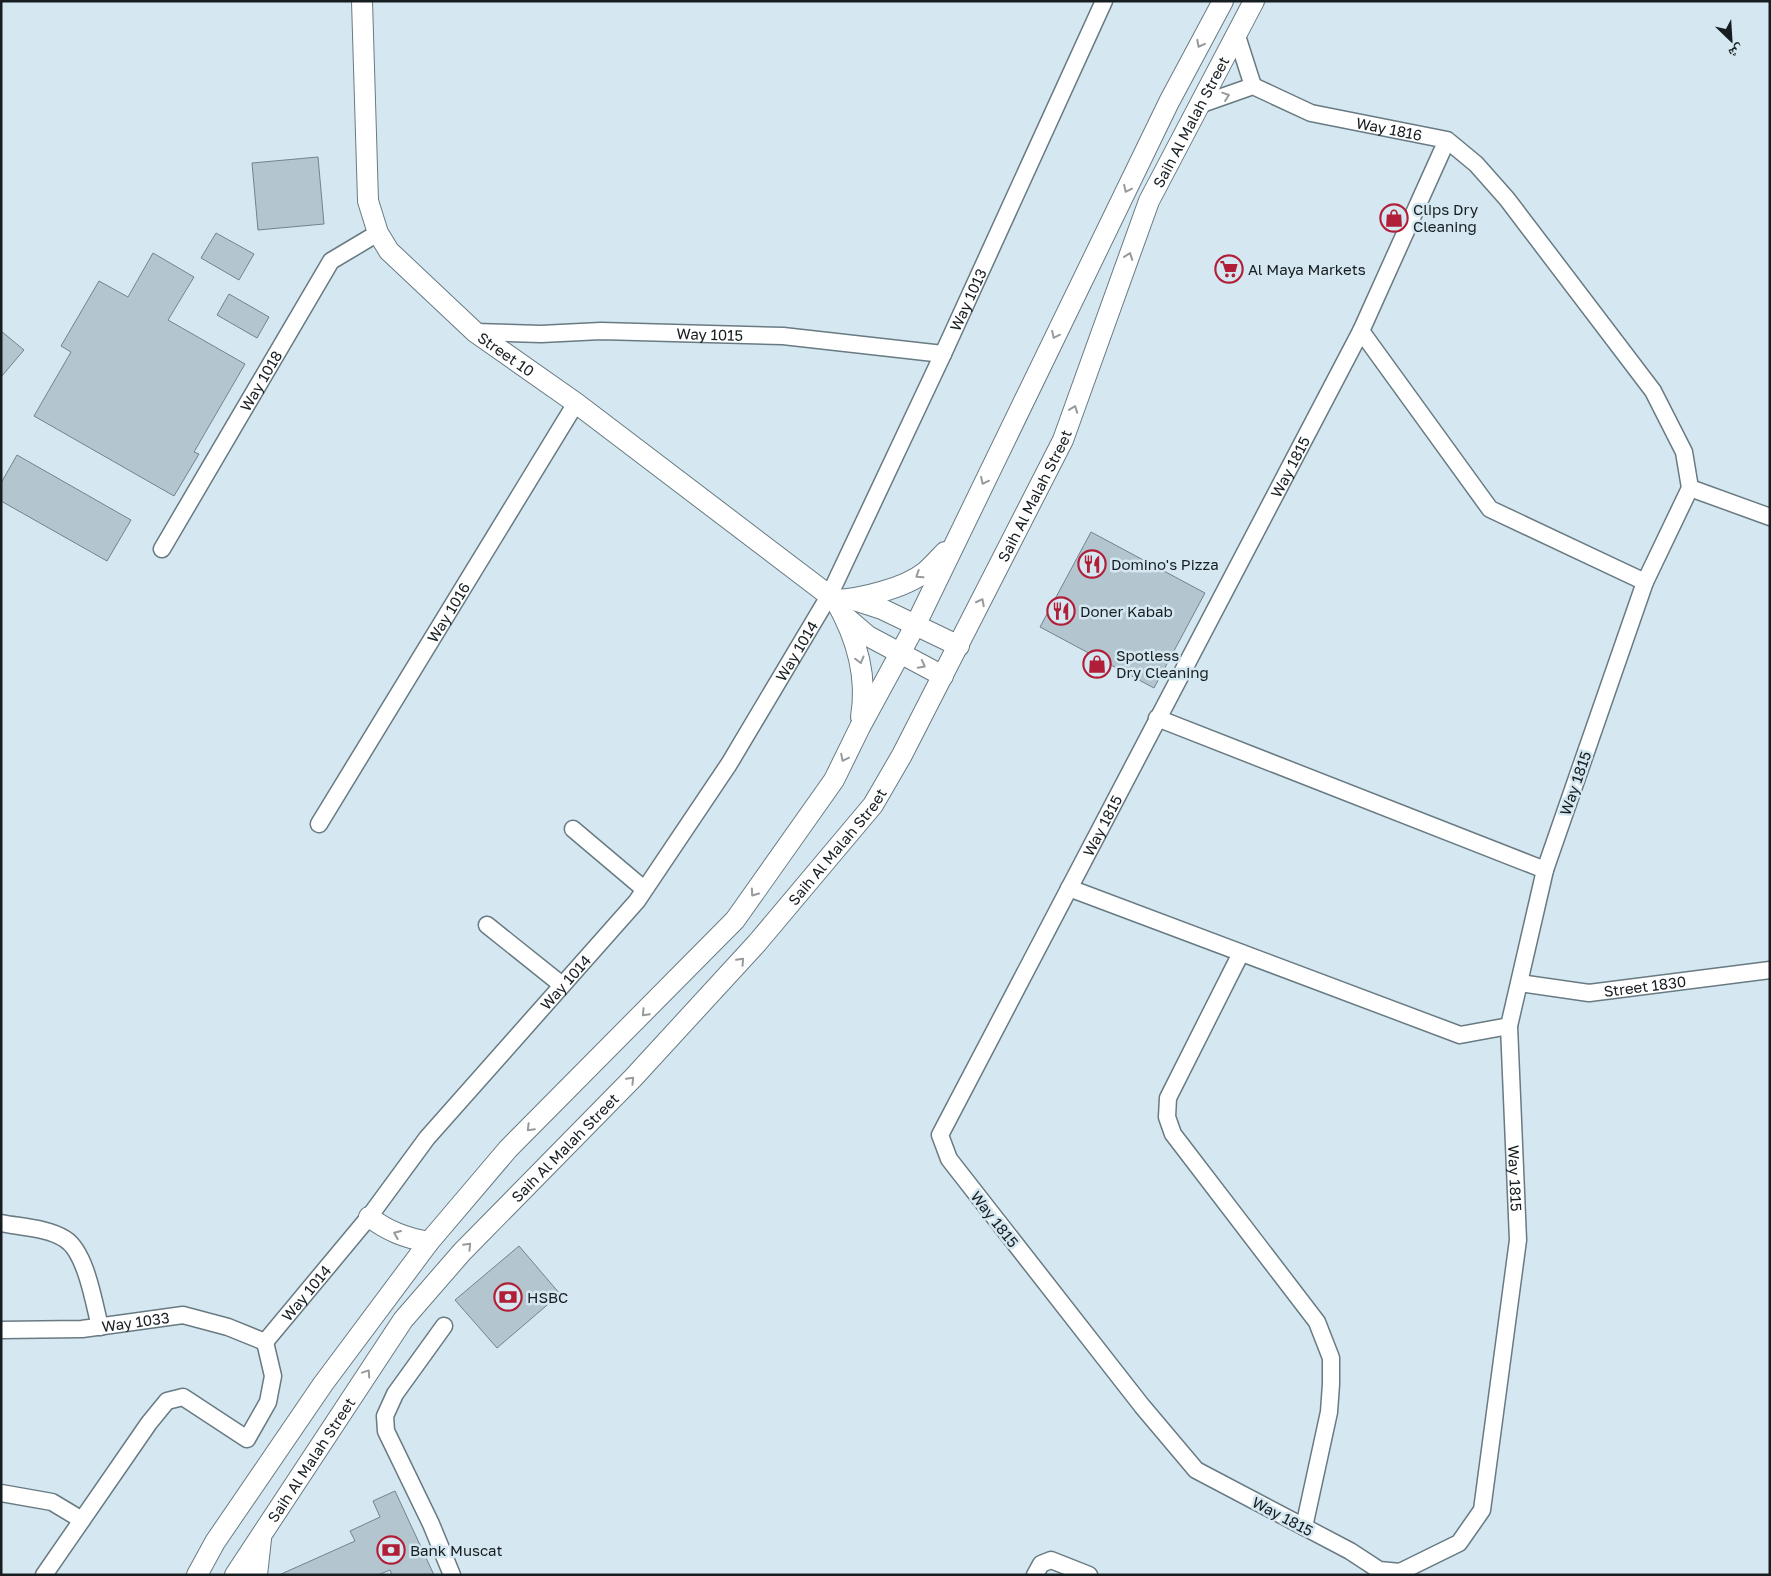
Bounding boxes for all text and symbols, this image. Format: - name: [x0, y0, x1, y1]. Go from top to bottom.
- north arrow: [1706, 15, 1756, 65]
- one-way arrow: [1196, 39, 1206, 48]
- text: ش: [1726, 40, 1747, 63]
- street label: Saih Al Malah Street: [1149, 53, 1232, 190]
- one-way arrow: [1221, 92, 1230, 102]
- street label: Way 1816: [1355, 113, 1424, 144]
- one-way arrow: [1123, 184, 1133, 193]
- place label: Clips Dry Cleaning: [1413, 200, 1479, 235]
- shop icon: Clips Dry Cleaning: [1379, 203, 1409, 233]
- one-way arrow: [1123, 252, 1133, 261]
- supermarket icon: Al Maya Markets: [1214, 254, 1244, 284]
- place label: Al Maya Markets: [1248, 260, 1366, 278]
- street label: Way 1013: [946, 266, 990, 334]
- street label: Way 1015: [676, 324, 743, 344]
- street label: Street 10: [475, 328, 538, 380]
- one-way arrow: [1051, 330, 1062, 339]
- street label: Way 1018: [236, 347, 285, 414]
- one-way arrow: [1068, 405, 1078, 413]
- street label: Saih Al Malah Street: [993, 427, 1075, 565]
- street label: Way 1815: [1266, 433, 1313, 500]
- one-way arrow: [981, 476, 991, 485]
- restaurant icon: Domino's Pizza: [1077, 549, 1107, 579]
- place label: Domino's Pizza: [1111, 555, 1219, 573]
- one-way arrow: [916, 569, 925, 578]
- street label: Way 1016: [423, 579, 473, 646]
- restaurant icon: Doner Kabab: [1046, 596, 1076, 626]
- one-way arrow: [974, 598, 985, 607]
- place label: Doner Kabab: [1080, 602, 1173, 620]
- street label: Way 1014: [771, 617, 821, 684]
- place label: Spotless Dry Cleaning: [1116, 646, 1209, 681]
- shop icon: Spotless Dry Cleaning: [1082, 649, 1112, 679]
- one-way arrow: [854, 656, 865, 665]
- one-way arrow: [917, 659, 926, 669]
- street label: Way 1815: [1556, 749, 1594, 817]
- one-way arrow: [840, 753, 850, 762]
- street label: Saih Al Malah Street: [784, 785, 890, 909]
- street label: Way 1815: [1079, 792, 1125, 859]
- one-way arrow: [751, 887, 760, 897]
- street label: Way 1014: [536, 951, 594, 1013]
- one-way arrow: [735, 957, 744, 966]
- street label: Street 1830: [1603, 972, 1687, 1000]
- one-way arrow: [642, 1007, 651, 1016]
- one-way arrow: [625, 1077, 634, 1086]
- street label: Saih Al Malah Street: [507, 1089, 622, 1206]
- one-way arrow: [526, 1122, 535, 1131]
- street label: Way 1815: [1505, 1145, 1526, 1212]
- street label: Way 1815: [967, 1187, 1023, 1251]
- one-way arrow: [393, 1230, 402, 1241]
- one-way arrow: [462, 1243, 471, 1252]
- street label: Way 1014: [278, 1261, 334, 1324]
- bank icon: HSBC: [493, 1282, 523, 1312]
- place label: HSBC: [527, 1288, 568, 1306]
- street label: Way 1033: [100, 1308, 171, 1335]
- one-way arrow: [361, 1369, 370, 1379]
- street label: Saih Al Malah Street: [263, 1394, 358, 1526]
- street label: Way 1815: [1249, 1492, 1317, 1540]
- bank icon: Bank Muscat: [376, 1535, 406, 1565]
- place label: Bank Muscat: [410, 1541, 502, 1559]

